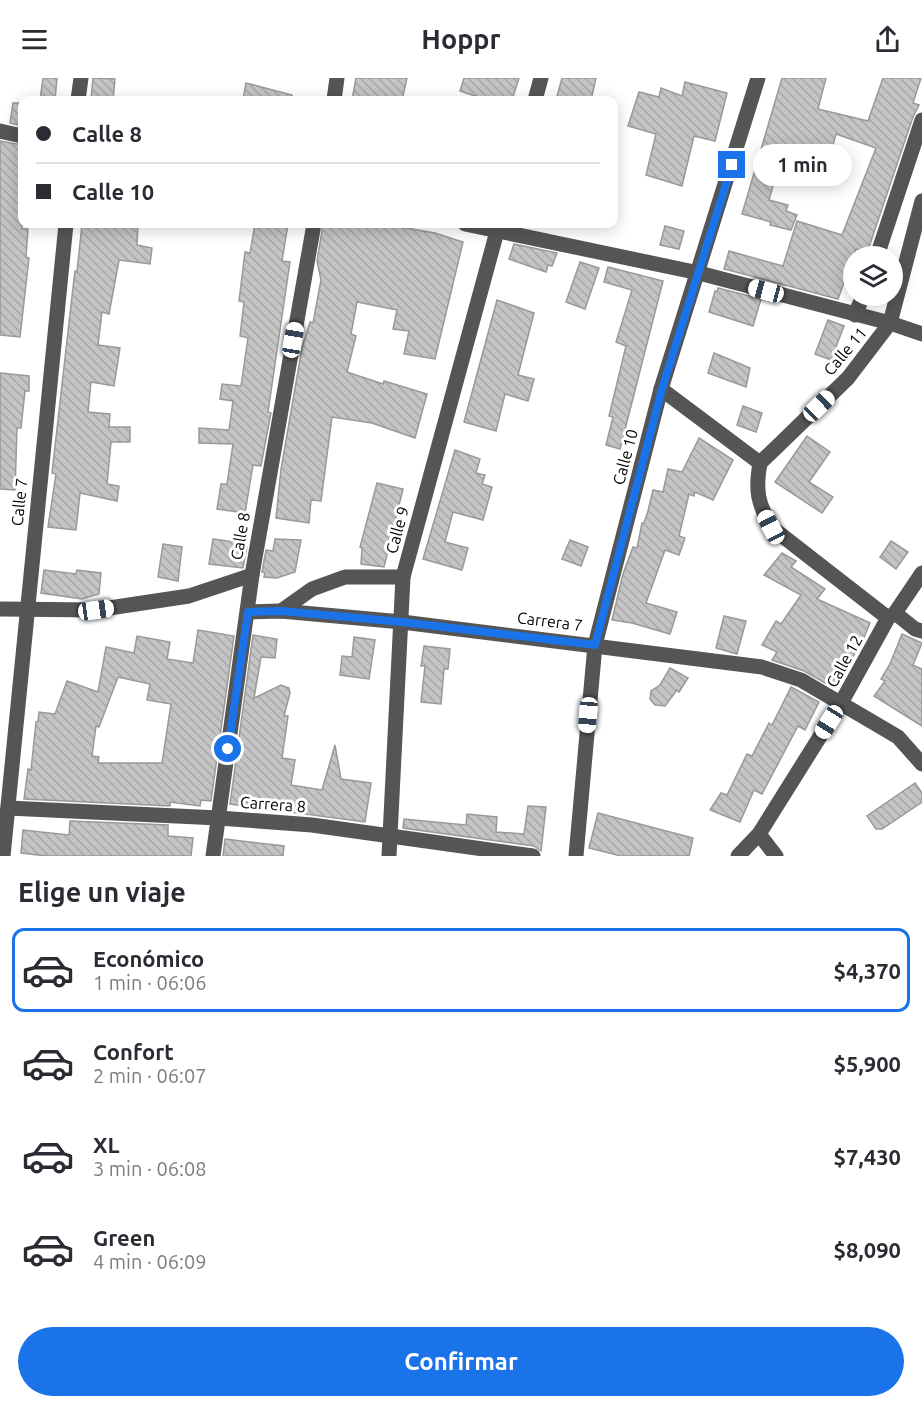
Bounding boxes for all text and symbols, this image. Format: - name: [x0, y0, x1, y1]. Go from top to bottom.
- icon: menu: [18, 23, 51, 56]
- icon: share: [871, 23, 904, 56]
- text: Hoppr: [421, 24, 501, 54]
- text: Calle 8: [72, 121, 142, 146]
- callout: 1 min: [753, 144, 852, 186]
- route end: [718, 151, 745, 178]
- text: 1 min: [777, 153, 828, 176]
- text: Calle 10: [72, 179, 154, 204]
- map controls: [843, 246, 903, 306]
- button: layers: [843, 246, 903, 306]
- car: [746, 278, 786, 304]
- car: [281, 321, 305, 359]
- street label: Calle 11: [820, 323, 870, 379]
- car: [800, 387, 838, 425]
- street label: Calle 10: [609, 427, 641, 487]
- street label: Calle 7: [8, 477, 30, 527]
- street label: Calle 9: [382, 505, 412, 555]
- car: [755, 507, 787, 547]
- street label: Calle 8: [227, 511, 253, 561]
- car: [77, 599, 115, 621]
- street label: Carrera 7: [516, 608, 584, 634]
- street label: Calle 12: [822, 632, 866, 690]
- car: [577, 696, 599, 734]
- car: [812, 702, 846, 742]
- route start: [214, 735, 241, 762]
- street label: Carrera 8: [239, 793, 307, 815]
- text: Elige un viaje: [18, 877, 186, 907]
- icon: car: [21, 943, 75, 997]
- text: Económico: [93, 946, 204, 971]
- text: $4,370: [834, 958, 901, 983]
- text: 1 min · 06:06: [93, 971, 207, 994]
- icon: car: [21, 1036, 75, 1090]
- text: Confort: [93, 1039, 174, 1064]
- text: $5,900: [834, 1051, 901, 1076]
- text: 2 min · 06:07: [93, 1064, 207, 1087]
- icon: car: [21, 1129, 75, 1183]
- text: XL: [93, 1132, 120, 1157]
- text: $7,430: [834, 1144, 901, 1169]
- text: 3 min · 06:08: [93, 1157, 207, 1180]
- icon: car: [21, 1222, 75, 1276]
- text: Green: [93, 1225, 155, 1250]
- text: $8,090: [834, 1237, 901, 1262]
- text: 4 min · 06:09: [93, 1250, 207, 1273]
- button: Confirmar: [18, 1327, 904, 1396]

